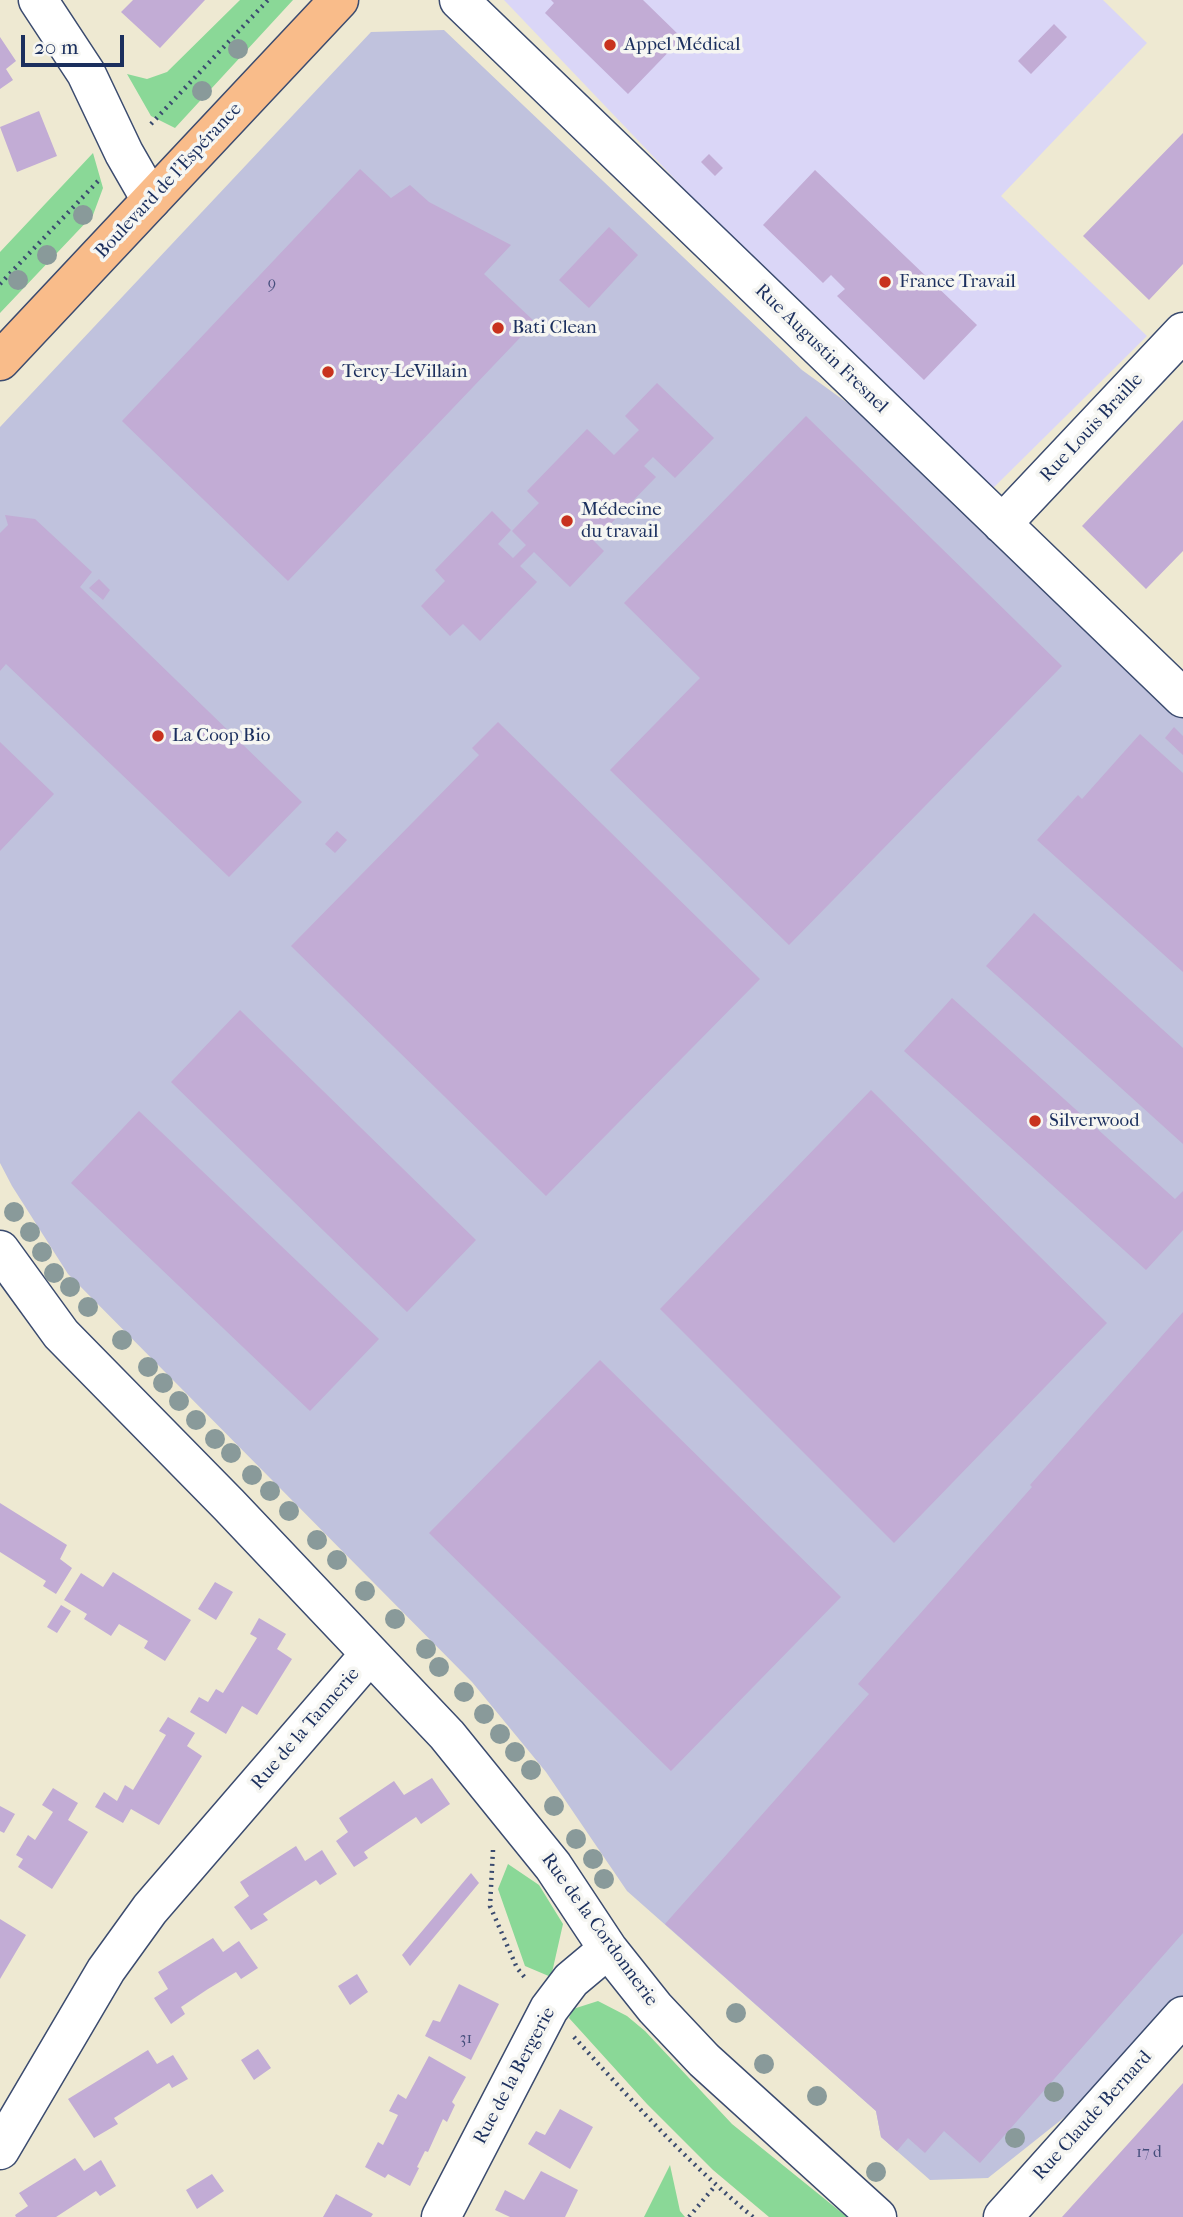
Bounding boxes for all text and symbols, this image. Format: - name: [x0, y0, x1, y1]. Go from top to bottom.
- scale bar: [24, 21, 128, 65]
- place label: Appel Médical: [624, 34, 740, 56]
- text: 20 m: [34, 35, 78, 59]
- marker: Appel Médical: [602, 37, 618, 53]
- street label: Boulevard de l'Espérance: [91, 99, 247, 263]
- place label: France Travail: [899, 271, 1016, 293]
- house number: 9: [268, 274, 276, 294]
- marker: France Travail: [877, 274, 893, 290]
- street label: Rue Augustin Fresnel: [750, 280, 892, 418]
- place label: Bati Clean: [512, 317, 597, 339]
- marker: Bati Clean: [490, 320, 506, 336]
- place label: Tercy-LeVillain: [342, 361, 468, 383]
- marker: Tercy-LeVillain: [320, 364, 336, 380]
- street label: Rue Louis Braille: [1036, 369, 1148, 487]
- place label: Médecine du travail: [581, 499, 662, 543]
- marker: Médecine du travail: [559, 513, 575, 529]
- place label: La Coop Bio: [172, 725, 270, 747]
- marker: La Coop Bio: [150, 728, 166, 744]
- place label: Silverwood: [1049, 1110, 1139, 1132]
- marker: Silverwood: [1027, 1113, 1043, 1129]
- street label: Rue de la Tannerie: [247, 1663, 365, 1795]
- street label: Rue de la Cordonnerie: [536, 1849, 662, 2011]
- street label: Rue de la Bergerie: [469, 2004, 561, 2148]
- house number: 31: [460, 2029, 472, 2049]
- street label: Rue Claude Bernard: [1029, 2046, 1157, 2186]
- house number: 17 d: [1136, 2143, 1162, 2163]

